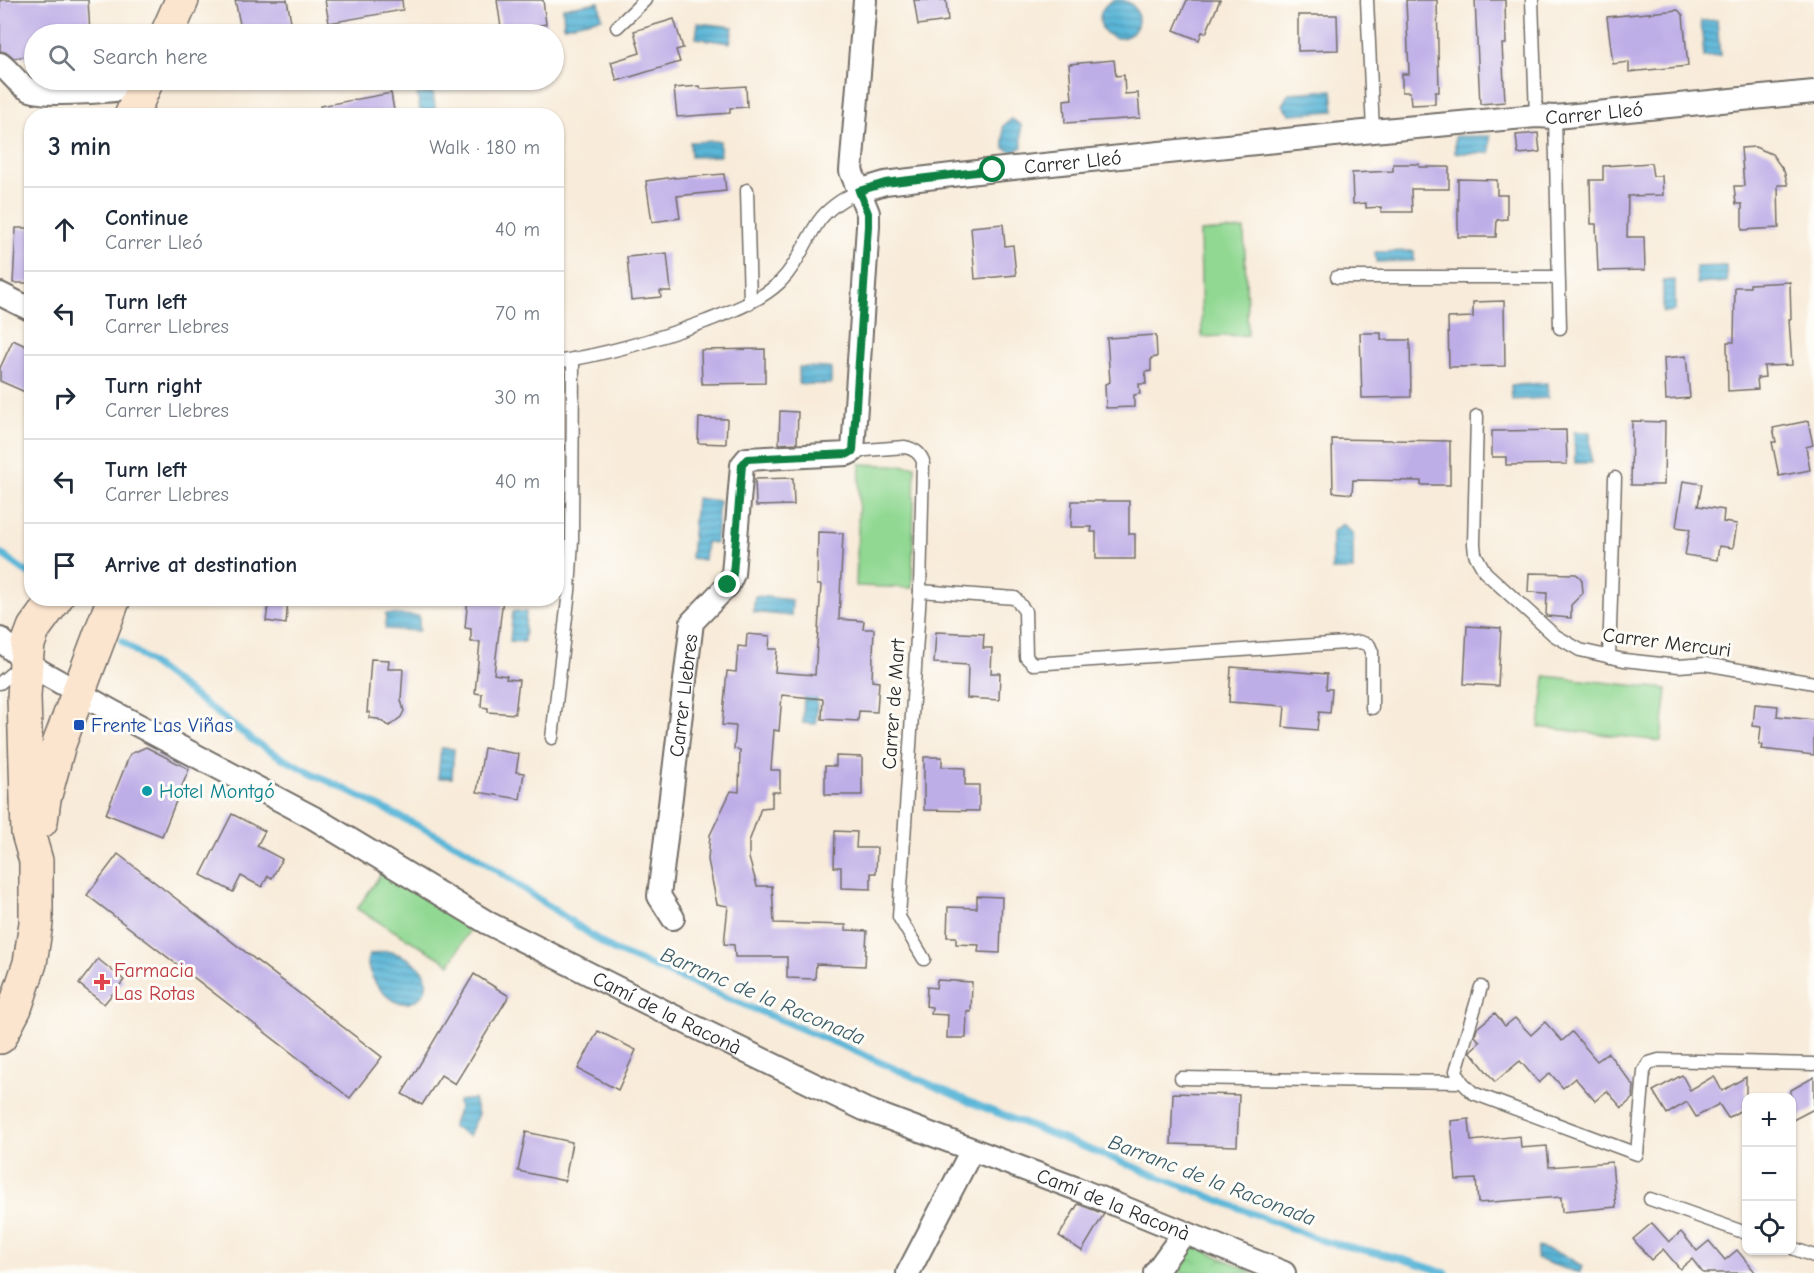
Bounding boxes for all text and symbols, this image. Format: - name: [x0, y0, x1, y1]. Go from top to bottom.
- search box: [24, 24, 564, 90]
- icon: search: [45, 41, 78, 74]
- text: Search here: [93, 44, 208, 70]
- street label: Carrer Lleó: [1545, 98, 1644, 129]
- text: 3 min: [48, 132, 111, 162]
- text: Walk · 180 m: [429, 136, 540, 159]
- street label: Carrer Lleó: [1023, 146, 1122, 179]
- route start: [979, 156, 1005, 182]
- text: Continue: [105, 205, 188, 231]
- icon: ahead: [48, 213, 81, 246]
- text: 40 m: [495, 218, 540, 241]
- text: Carrer Lleó: [105, 231, 203, 254]
- text: Turn left: [105, 289, 187, 315]
- icon: left: [48, 297, 81, 330]
- text: 70 m: [495, 302, 540, 325]
- text: Carrer Llebres: [105, 315, 229, 338]
- text: Turn right: [105, 373, 202, 399]
- icon: right: [48, 381, 81, 414]
- text: 30 m: [494, 386, 540, 409]
- text: Carrer Llebres: [105, 399, 229, 422]
- text: Turn left: [105, 457, 187, 483]
- icon: left: [48, 465, 81, 498]
- text: 40 m: [495, 470, 540, 493]
- text: Carrer Llebres: [105, 483, 229, 506]
- icon: arrive: [48, 549, 81, 582]
- text: Arrive at destination: [105, 552, 297, 578]
- route end: [714, 571, 740, 597]
- street label: Carrer Mercuri: [1601, 623, 1732, 662]
- street label: Carrer Llebres: [665, 633, 702, 758]
- street label: Carrer de Mart: [877, 637, 910, 770]
- place label: Frente Las Viñas: [91, 714, 233, 737]
- marker: Frente Las Viñas: [72, 718, 86, 732]
- place label: Hotel Montgó: [159, 780, 275, 803]
- marker: Hotel Montgó: [140, 784, 154, 798]
- water label: Barranc de la Raconada: [657, 942, 869, 1050]
- place label: Farmacia Las Rotas: [114, 959, 195, 1005]
- street label: Camí de la Raconà: [589, 967, 745, 1060]
- marker: Farmacia Las Rotas: [95, 975, 109, 989]
- map controls: [1742, 1093, 1796, 1255]
- button: +: [1742, 1093, 1796, 1147]
- water label: Barranc de la Raconada: [1105, 1129, 1319, 1231]
- button: −: [1742, 1147, 1796, 1201]
- street label: Camí de la Raconà: [1034, 1164, 1193, 1245]
- button: locate: [1742, 1201, 1796, 1255]

